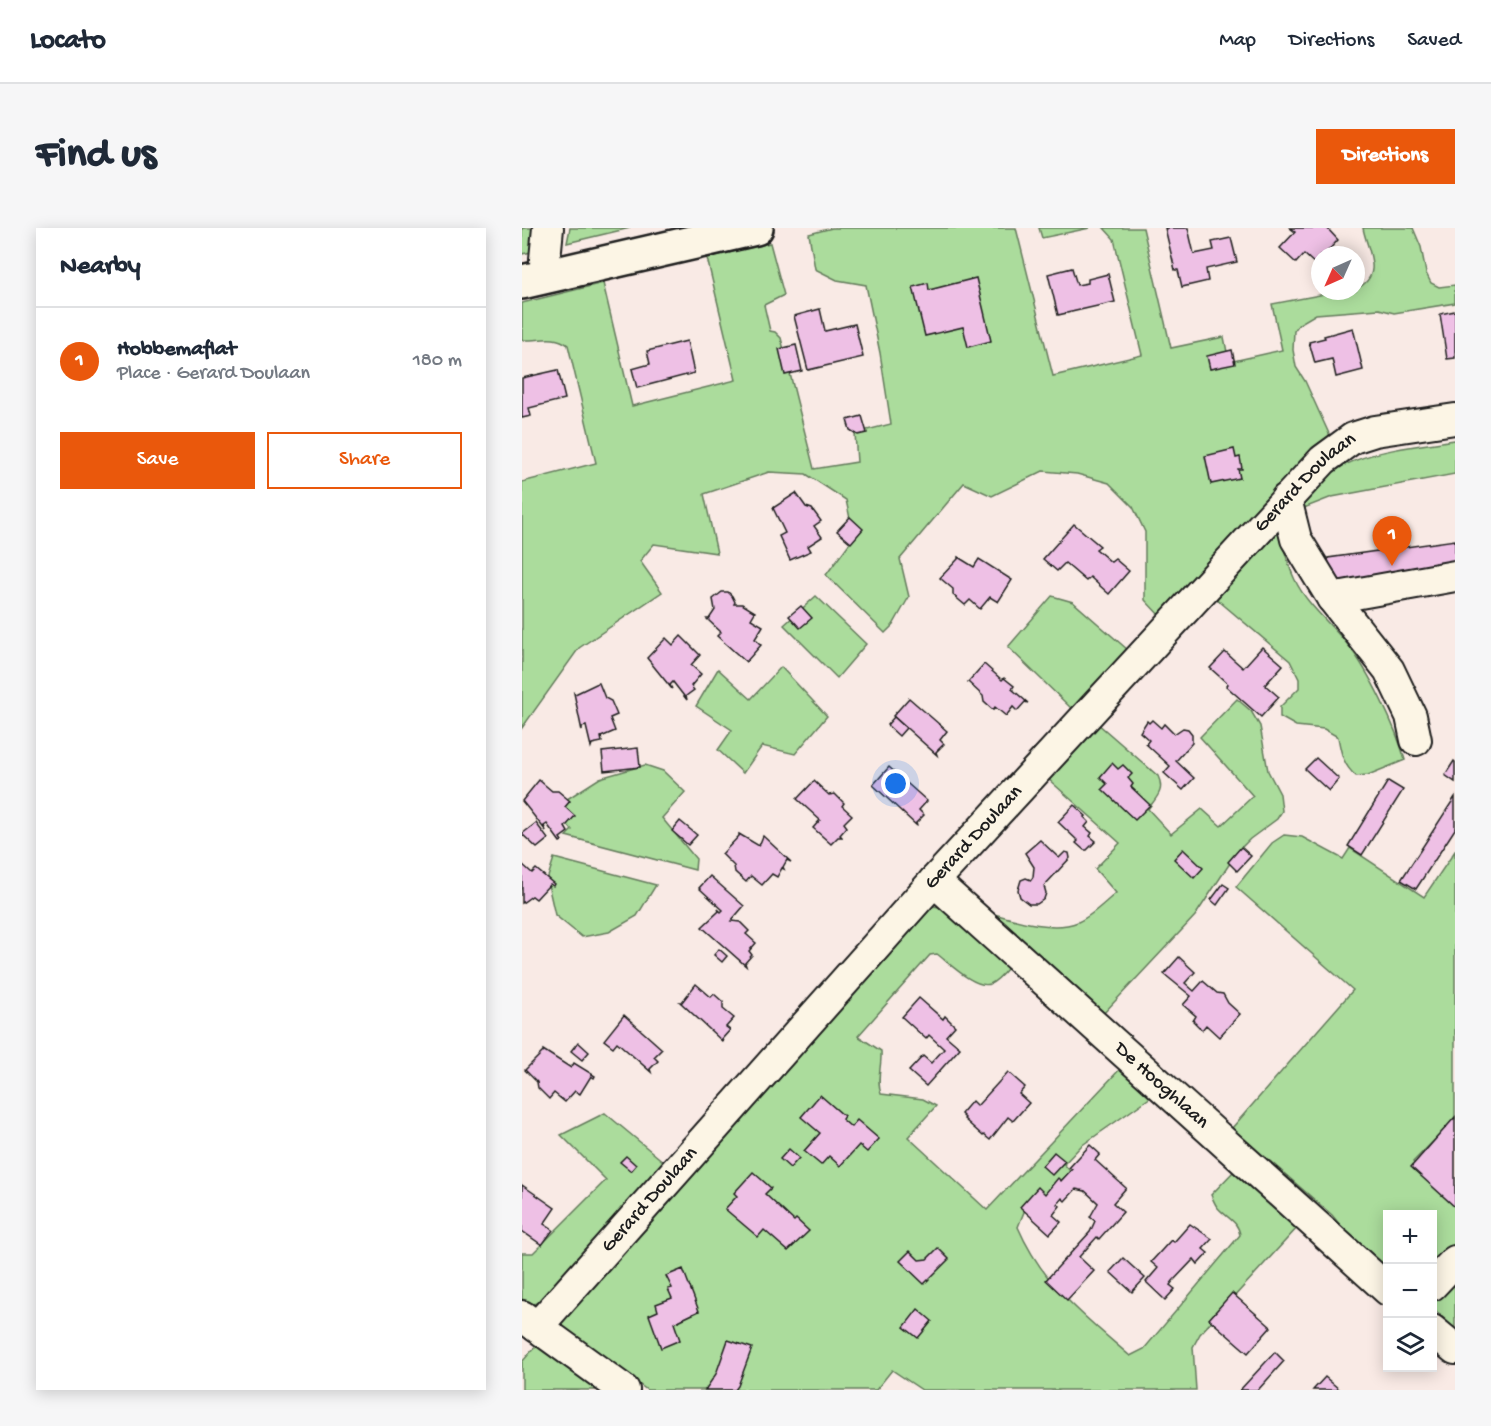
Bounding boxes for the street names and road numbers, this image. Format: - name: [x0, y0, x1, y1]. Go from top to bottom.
- street label: Gerard Doulaan: [1250, 428, 1361, 538]
- street label: Gerard Doulaan: [920, 780, 1028, 895]
- street label: De Hooghlaan: [1108, 1036, 1213, 1134]
- street label: Gerard Doulaan: [597, 1142, 703, 1258]

